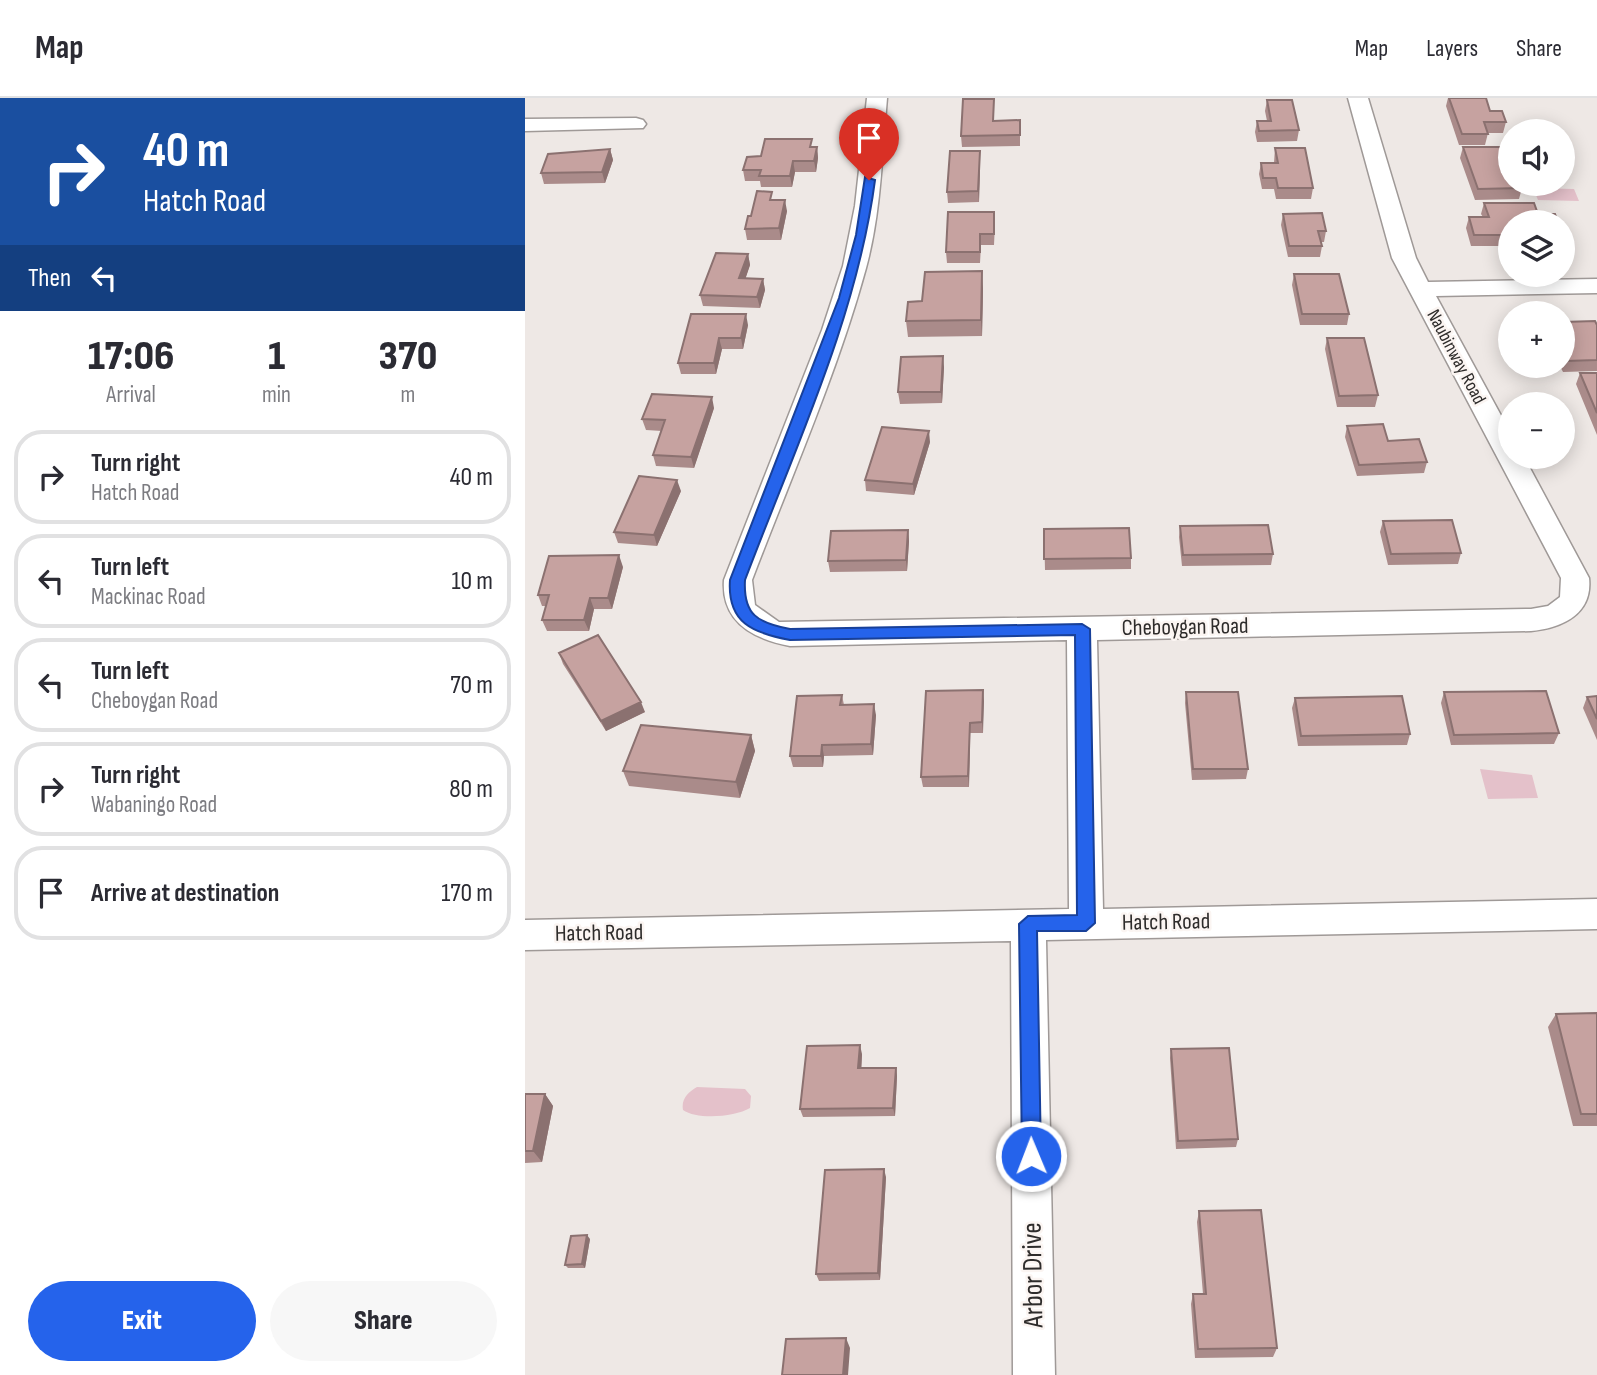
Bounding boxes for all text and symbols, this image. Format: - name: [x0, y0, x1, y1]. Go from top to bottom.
- text: Map: [35, 28, 84, 68]
- text: Map: [1355, 34, 1388, 63]
- text: Layers: [1426, 34, 1478, 63]
- text: Share: [1516, 34, 1562, 63]
- pin: [839, 108, 899, 180]
- icon: arrive: [850, 119, 888, 157]
- map controls: [1498, 119, 1575, 469]
- button: sound: [1498, 119, 1575, 196]
- text: 40 m: [143, 122, 229, 181]
- icon: right: [28, 126, 119, 217]
- text: Hatch Road: [143, 182, 266, 221]
- button: layers: [1498, 210, 1575, 287]
- icon: left: [85, 259, 123, 297]
- text: Then: [28, 263, 71, 294]
- button: +: [1498, 301, 1575, 378]
- street label: Naubinway Road: [1421, 306, 1491, 408]
- text: 17:06: [88, 331, 174, 382]
- text: 1: [268, 331, 285, 382]
- text: 370: [379, 331, 437, 382]
- text: Arrival: [106, 381, 156, 409]
- text: min: [262, 381, 291, 409]
- text: m: [401, 381, 415, 409]
- button: −: [1498, 392, 1575, 469]
- text: Turn right: [91, 448, 180, 479]
- icon: right: [32, 458, 70, 496]
- text: 40 m: [450, 462, 493, 493]
- text: Hatch Road: [91, 479, 179, 507]
- text: Turn left: [91, 552, 169, 583]
- icon: left: [32, 562, 70, 600]
- text: 10 m: [451, 566, 493, 597]
- text: Mackinac Road: [91, 583, 206, 611]
- street label: Cheboygan Road: [1121, 612, 1249, 642]
- text: Turn left: [91, 656, 169, 687]
- icon: left: [32, 666, 70, 704]
- text: 70 m: [450, 670, 493, 701]
- text: Cheboygan Road: [91, 687, 218, 715]
- text: Turn right: [91, 760, 180, 791]
- icon: right: [32, 770, 70, 808]
- text: 80 m: [449, 774, 493, 805]
- text: Wabaningo Road: [91, 791, 217, 819]
- icon: arrive: [32, 874, 70, 912]
- text: Arrive at destination: [91, 878, 279, 909]
- text: 170 m: [441, 878, 493, 909]
- street label: Hatch Road: [1122, 907, 1210, 937]
- street label: Hatch Road: [555, 918, 643, 948]
- position arrow: [994, 1119, 1068, 1193]
- street label: Arbor Drive: [1016, 1222, 1050, 1329]
- button: Exit: [28, 1281, 256, 1361]
- button: Share: [270, 1281, 497, 1361]

